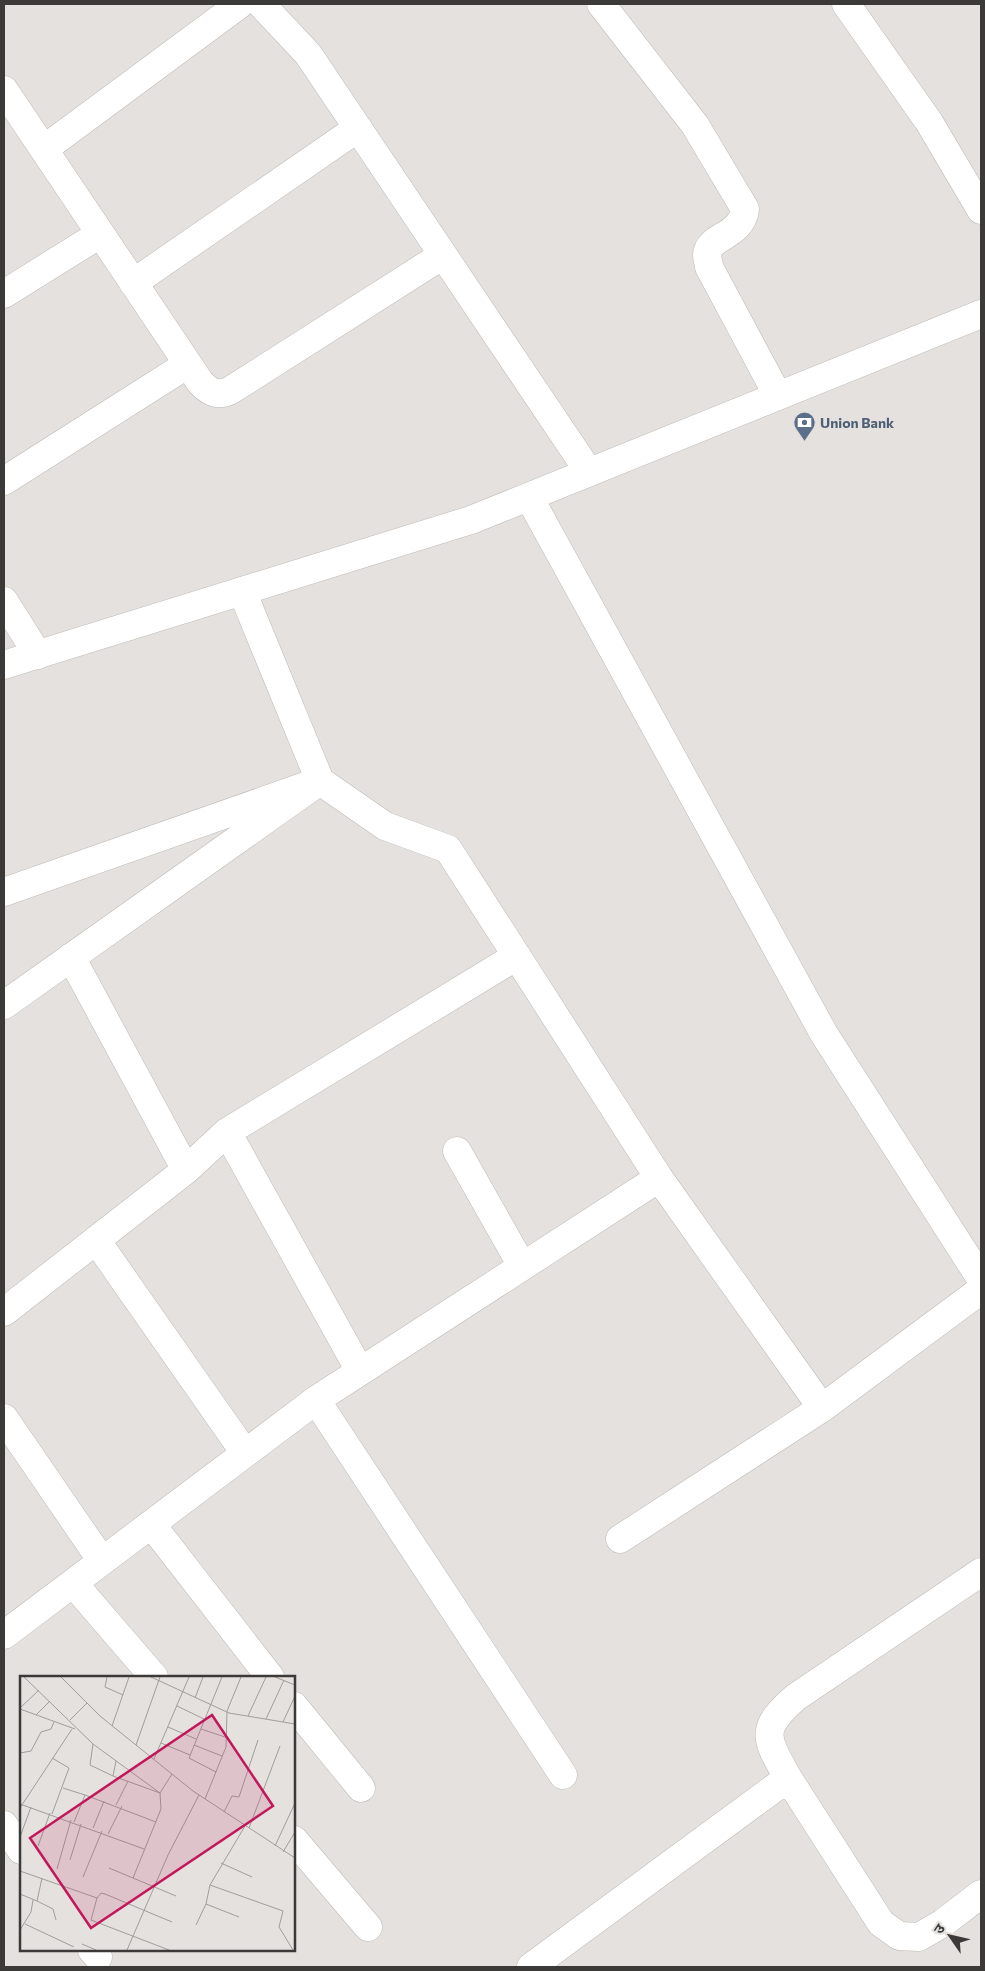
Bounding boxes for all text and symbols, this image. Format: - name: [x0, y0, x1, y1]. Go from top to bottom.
- bank icon: Union Bank: [792, 410, 816, 441]
- place label: Union Bank: [820, 414, 894, 431]
- inset map: [20, 1676, 295, 1951]
- north arrow: [925, 1911, 975, 1961]
- text: उ: [929, 1920, 949, 1937]

